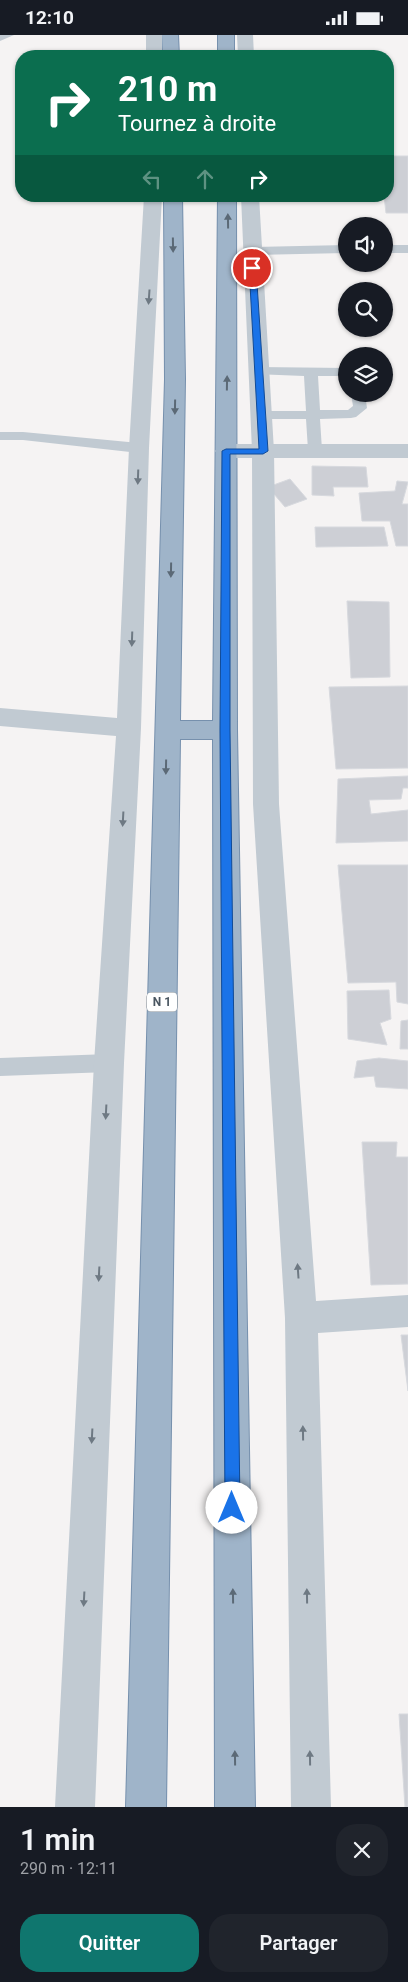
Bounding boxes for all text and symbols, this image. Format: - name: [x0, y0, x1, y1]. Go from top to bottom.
- text: 12:10: [25, 6, 74, 29]
- text: 210 m: [118, 69, 217, 110]
- icon: right: [35, 70, 100, 135]
- text: Tournez à droite: [118, 111, 276, 136]
- icon: left: [138, 165, 166, 193]
- icon: ahead: [191, 165, 219, 193]
- icon: right: [244, 165, 272, 193]
- one-way arrow: [223, 213, 231, 229]
- map controls: [338, 217, 393, 402]
- button: sound: [338, 217, 393, 272]
- one-way arrow: [170, 237, 178, 253]
- pin: [231, 247, 273, 289]
- icon: arrive: [238, 254, 266, 282]
- button: search: [338, 282, 393, 337]
- one-way arrow: [144, 290, 152, 306]
- button: layers: [338, 347, 393, 402]
- one-way arrow: [223, 375, 231, 391]
- one-way arrow: [170, 400, 178, 416]
- one-way arrow: [134, 469, 142, 485]
- one-way arrow: [167, 562, 175, 578]
- one-way arrow: [128, 632, 136, 648]
- one-way arrow: [162, 760, 170, 776]
- one-way arrow: [119, 812, 127, 828]
- road number: N 1: [147, 993, 177, 1011]
- one-way arrow: [102, 1104, 110, 1120]
- one-way arrow: [293, 1263, 301, 1279]
- one-way arrow: [95, 1266, 103, 1282]
- one-way arrow: [299, 1425, 307, 1441]
- one-way arrow: [87, 1429, 95, 1445]
- position arrow: [205, 1481, 257, 1533]
- one-way arrow: [229, 1588, 237, 1604]
- one-way arrow: [302, 1588, 310, 1604]
- one-way arrow: [80, 1591, 88, 1607]
- one-way arrow: [231, 1750, 239, 1766]
- one-way arrow: [306, 1750, 314, 1766]
- text: 1 min: [20, 1822, 95, 1857]
- button: close: [336, 1824, 388, 1876]
- text: 290 m · 12:11: [20, 1859, 117, 1878]
- button: Quitter: [20, 1914, 199, 1972]
- button: Partager: [209, 1914, 388, 1972]

